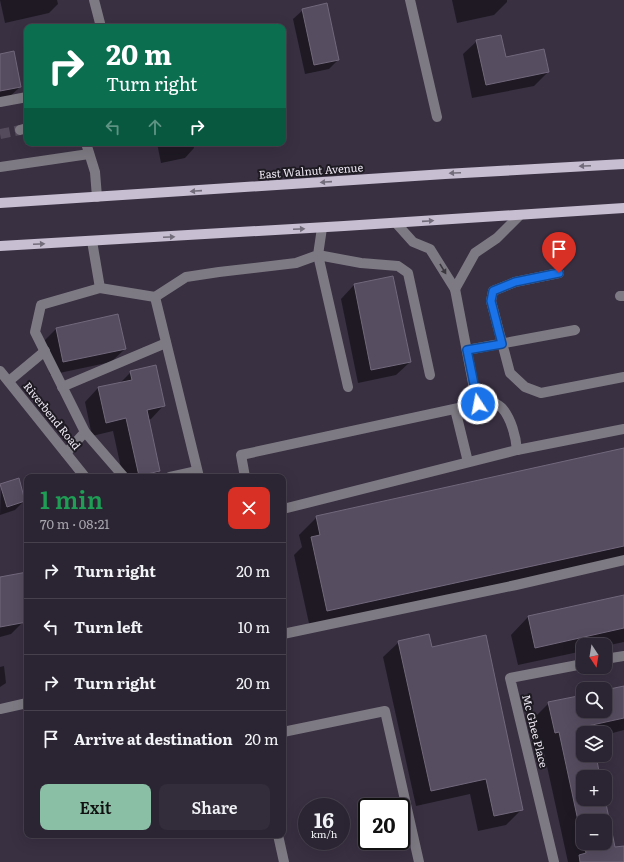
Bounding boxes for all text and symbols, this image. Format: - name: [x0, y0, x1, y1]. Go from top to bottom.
- text: 20 m: [106, 32, 172, 74]
- icon: right: [40, 40, 92, 92]
- text: Turn right: [106, 70, 197, 97]
- icon: left: [102, 116, 124, 138]
- icon: ahead: [144, 116, 166, 138]
- icon: right: [186, 116, 208, 138]
- street label: East Walnut Avenue: [258, 158, 364, 182]
- one-way arrow: [579, 162, 591, 169]
- one-way arrow: [449, 170, 461, 177]
- one-way arrow: [319, 179, 332, 185]
- one-way arrow: [190, 187, 202, 194]
- one-way arrow: [422, 218, 434, 225]
- one-way arrow: [292, 226, 305, 232]
- pin: [542, 232, 576, 273]
- one-way arrow: [163, 233, 175, 240]
- icon: arrive: [548, 238, 570, 260]
- one-way arrow: [33, 241, 46, 247]
- one-way arrow: [439, 263, 446, 275]
- street label: Riverbend Road: [20, 378, 85, 453]
- position arrow: [457, 383, 499, 425]
- text: 1 min: [40, 481, 103, 516]
- button: close: [228, 487, 270, 529]
- text: 70 m · 08:21: [40, 514, 110, 533]
- text: Turn right: [74, 559, 156, 582]
- text: 20 m: [236, 559, 270, 582]
- icon: right: [40, 560, 62, 582]
- text: Turn left: [74, 615, 143, 638]
- text: 10 m: [238, 615, 270, 638]
- icon: left: [40, 616, 62, 638]
- north arrow: [576, 638, 612, 674]
- map controls: [576, 638, 612, 850]
- text: Turn right: [74, 671, 156, 694]
- text: 20 m: [236, 671, 270, 694]
- icon: right: [40, 672, 62, 694]
- button: search: [576, 682, 612, 718]
- street label: Mc Ghee Place: [519, 692, 553, 769]
- button: layers: [576, 726, 612, 762]
- text: Arrive at destination: [74, 727, 233, 750]
- text: 20 m: [245, 727, 278, 750]
- icon: arrive: [40, 728, 62, 750]
- button: +: [576, 770, 612, 806]
- button: Exit: [40, 784, 151, 830]
- button: Share: [159, 784, 270, 830]
- speed limit sign: 20: [358, 798, 410, 850]
- text: 16: [314, 804, 334, 834]
- button: −: [576, 814, 612, 850]
- text: km/h: [311, 826, 337, 841]

